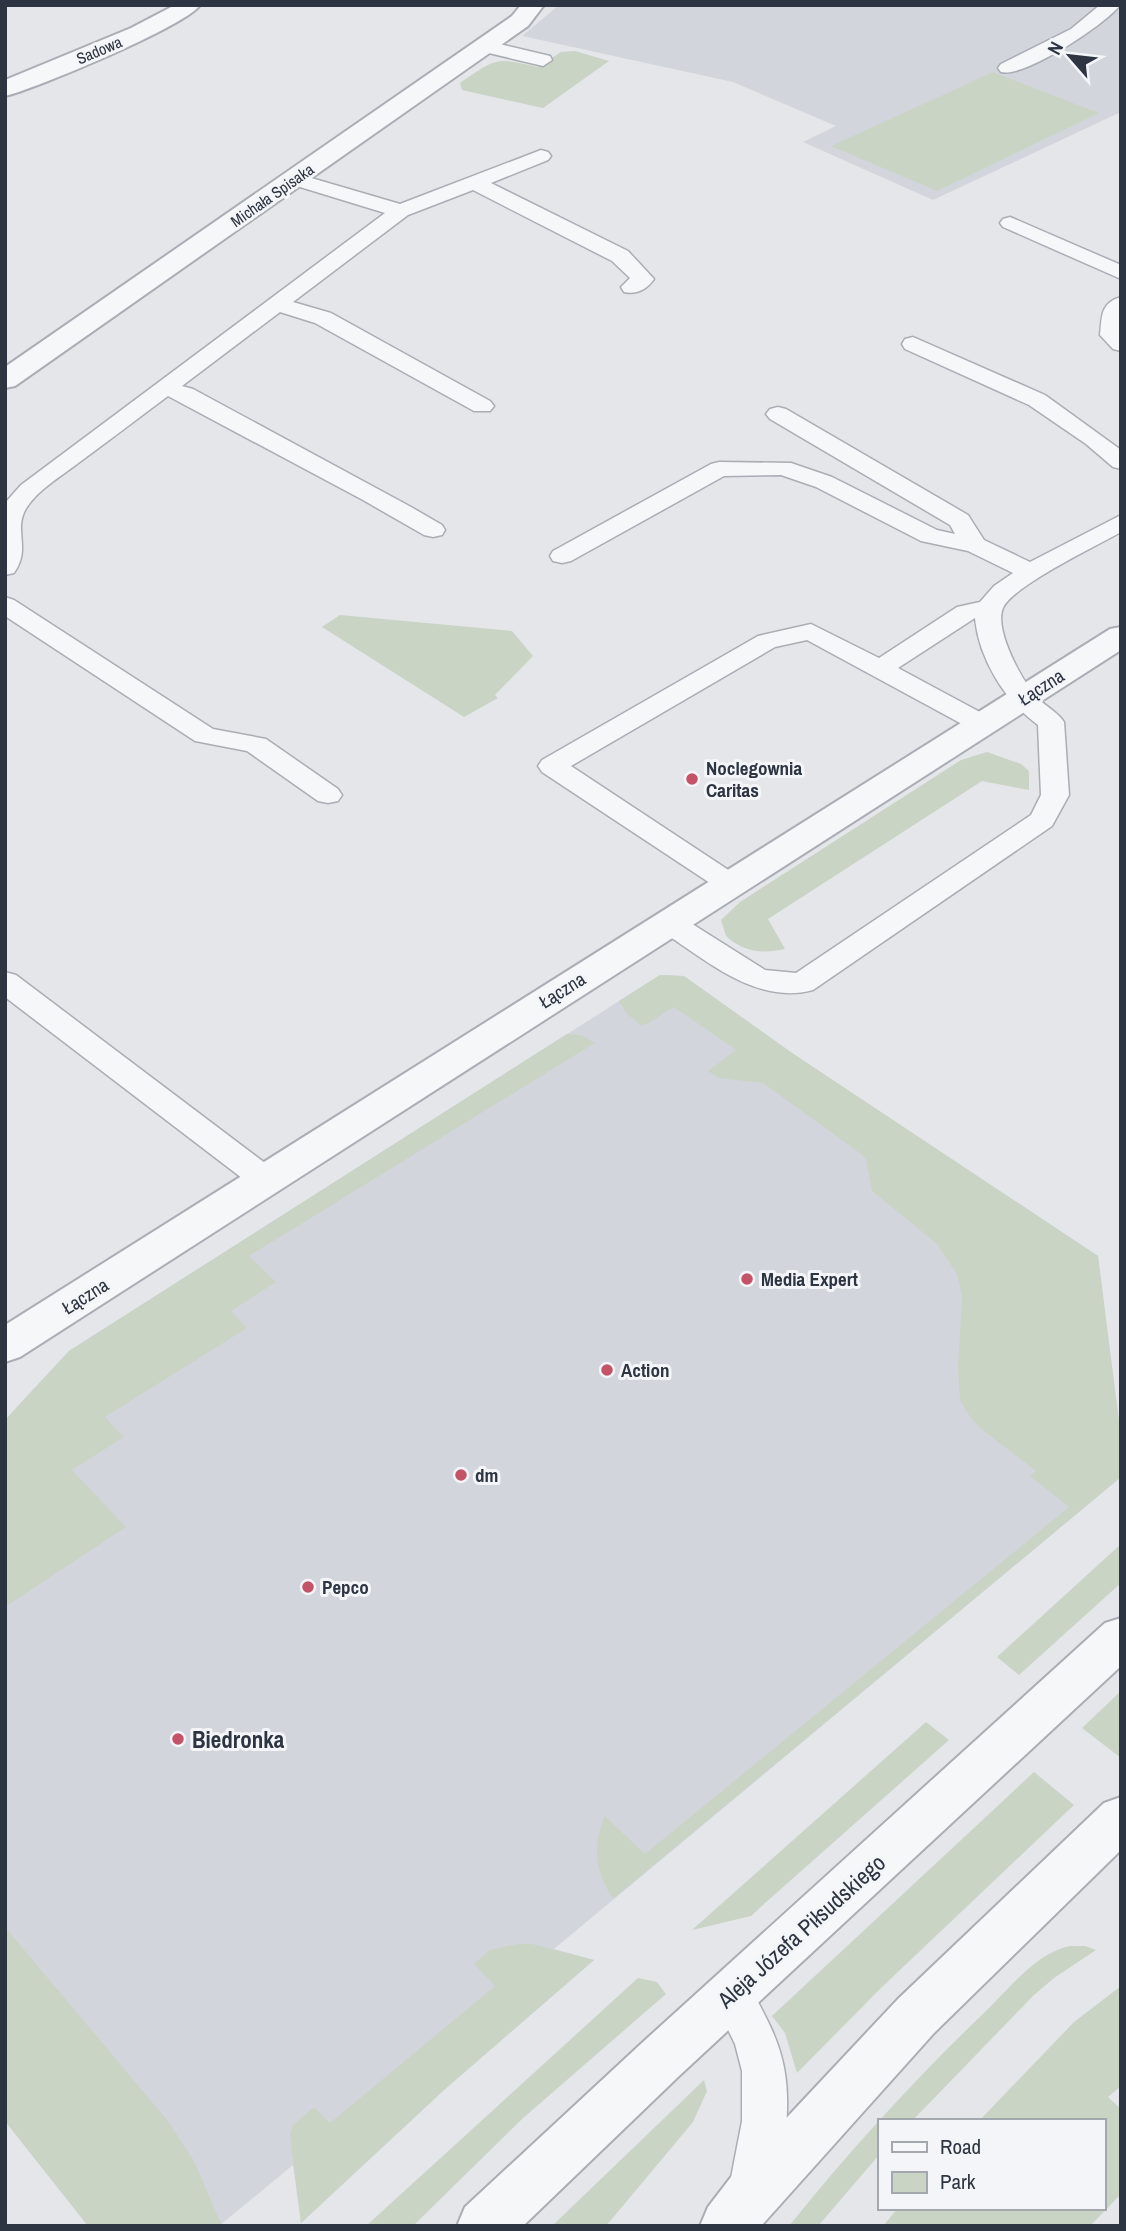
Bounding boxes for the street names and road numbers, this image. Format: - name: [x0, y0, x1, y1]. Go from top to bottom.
- street label: Sadowa: [73, 30, 126, 69]
- street label: Michała Spisaka: [226, 158, 319, 232]
- street label: Łączna: [1013, 662, 1069, 712]
- street label: Łączna: [534, 965, 590, 1014]
- street label: Łączna: [57, 1271, 113, 1320]
- street label: Aleja Józefa Piłsudskiego: [710, 1847, 892, 2015]

